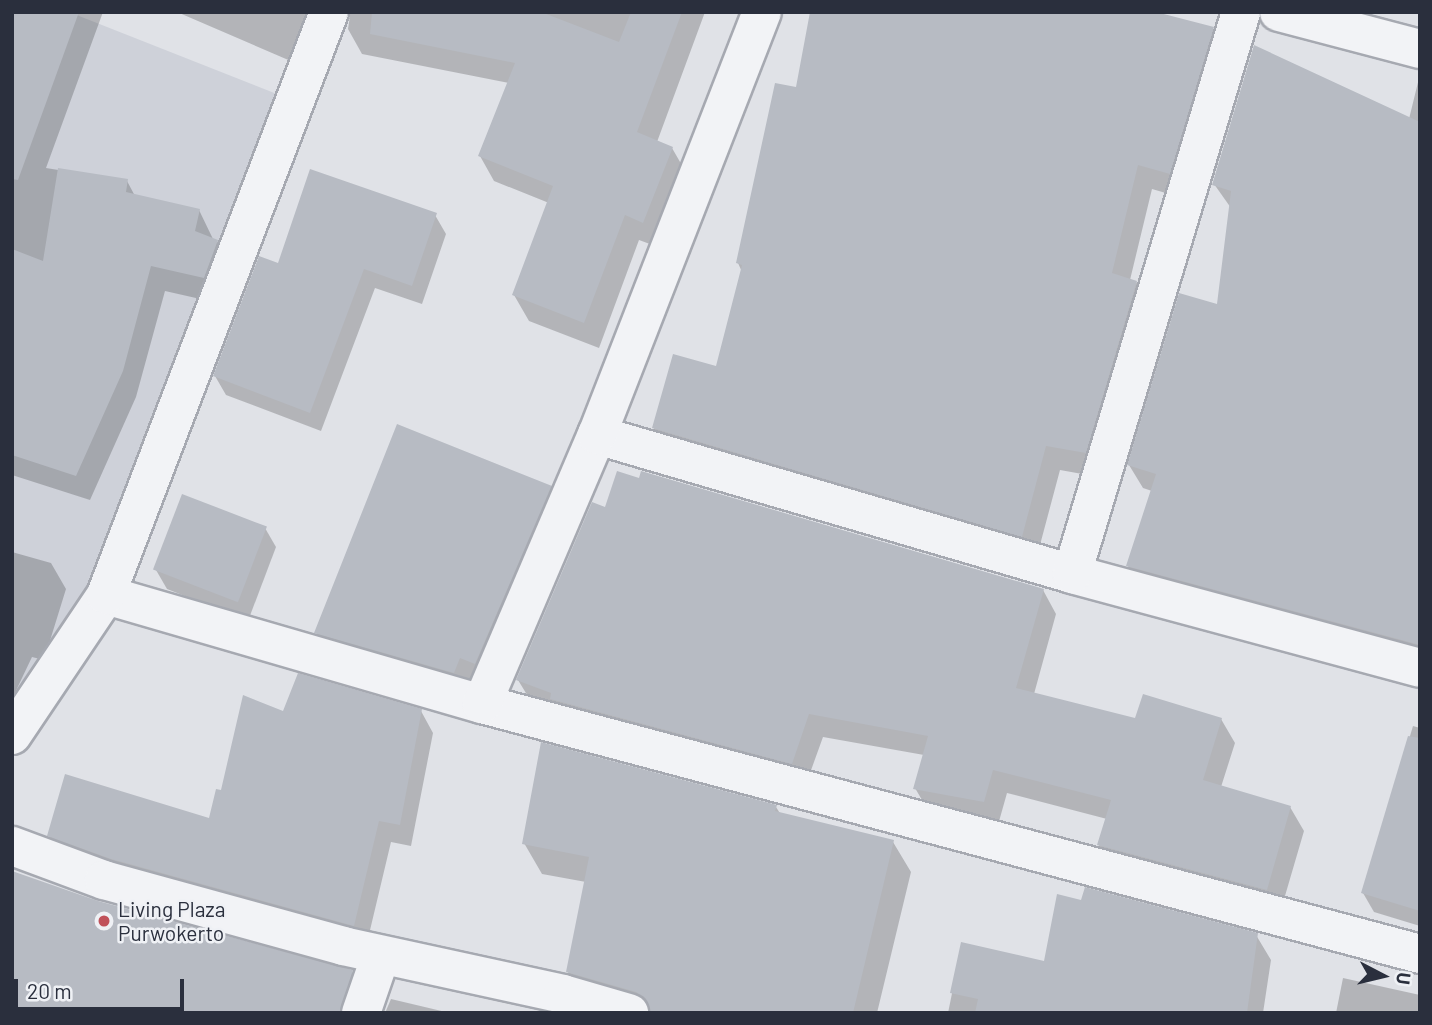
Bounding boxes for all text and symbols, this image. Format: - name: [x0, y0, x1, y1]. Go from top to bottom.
- place label: Living Plaza Purwokerto: [118, 896, 225, 946]
- marker: Living Plaza Purwokerto: [96, 913, 112, 929]
- north arrow: [1348, 941, 1418, 1011]
- scale bar: [18, 965, 187, 1009]
- text: U: [1392, 971, 1416, 986]
- text: 20 m: [27, 978, 72, 1003]

